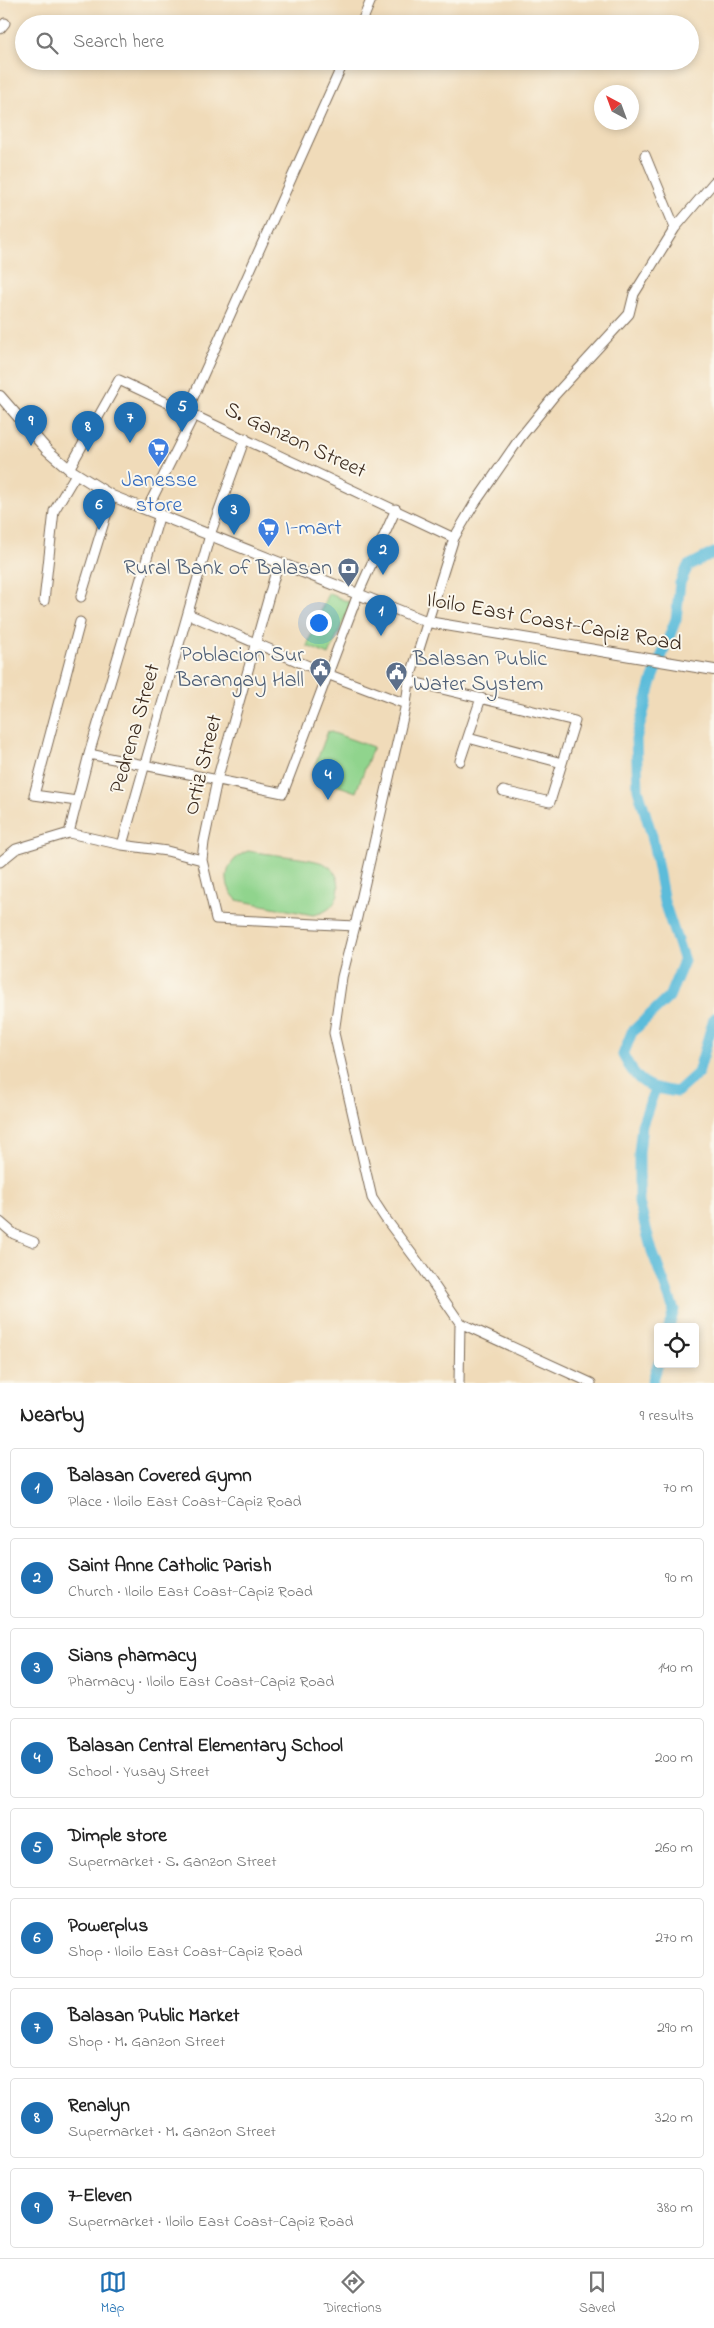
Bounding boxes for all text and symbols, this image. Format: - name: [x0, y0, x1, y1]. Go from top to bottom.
- search box: [15, 15, 699, 70]
- icon: search: [33, 29, 61, 57]
- text: Search here: [73, 29, 164, 56]
- north arrow: [594, 85, 639, 130]
- pin: 5: [166, 391, 198, 432]
- street label: S. Ganzon Street: [219, 394, 372, 488]
- pin: 7: [114, 402, 146, 443]
- pin: 9: [15, 405, 47, 446]
- pin: 8: [72, 411, 104, 452]
- supermarket icon: Janesse store: [147, 436, 171, 467]
- place label: Janesse store: [121, 465, 197, 522]
- pin: 6: [83, 489, 115, 530]
- pin: 3: [218, 494, 250, 535]
- place label: I-mart: [285, 513, 342, 545]
- supermarket icon: I-mart: [257, 517, 281, 548]
- pin: 2: [367, 534, 399, 575]
- place label: Rural Bank of Balasan: [123, 553, 332, 585]
- bank icon: Rural Bank of Balasan: [336, 557, 360, 588]
- street label: Iloilo East Coast-Capiz Road: [424, 585, 684, 661]
- pin: 1: [365, 595, 397, 636]
- your location: [306, 610, 332, 636]
- place label: Poblacion Sur Barangay Hall: [175, 640, 304, 698]
- place label: Balasan Public Water System: [412, 644, 547, 702]
- public building icon: Poblacion Sur Barangay Hall: [308, 657, 332, 688]
- street label: Pedrena Street: [102, 660, 170, 798]
- public building icon: Balasan Public Water System: [385, 661, 409, 692]
- street label: Ortiz Street: [176, 711, 232, 819]
- pin: 4: [312, 759, 344, 800]
- map controls: [654, 1323, 699, 1368]
- button: locate: [654, 1323, 699, 1368]
- text: Nearby: [20, 1401, 84, 1431]
- text: 9 results: [640, 1404, 694, 1428]
- text: Balasan Covered Gymn: [68, 1463, 252, 1490]
- text: 1: [34, 1476, 40, 1500]
- text: 70 m: [663, 1476, 693, 1500]
- text: Place · Iloilo East Coast-Capiz Road: [68, 1490, 302, 1514]
- text: Saint Anne Catholic Parish: [68, 1553, 271, 1580]
- text: 2: [33, 1566, 41, 1590]
- text: 90 m: [665, 1566, 693, 1590]
- text: Church · Iloilo East Coast-Capiz Road: [68, 1580, 313, 1604]
- text: Sians pharmacy: [68, 1643, 197, 1670]
- text: 3: [34, 1656, 40, 1680]
- text: 140 m: [658, 1656, 693, 1680]
- text: Pharmacy · Iloilo East Coast-Capiz Road: [68, 1670, 334, 1694]
- text: Balasan Central Elementary School: [68, 1733, 343, 1760]
- text: 4: [34, 1746, 40, 1770]
- text: 200 m: [655, 1746, 693, 1770]
- text: School · Yusay Street: [68, 1760, 210, 1784]
- text: Dimple store: [68, 1823, 167, 1850]
- text: 5: [32, 1836, 42, 1860]
- text: 260 m: [655, 1836, 693, 1860]
- text: Supermarket · S. Ganzon Street: [68, 1850, 277, 1874]
- text: Powerplus: [68, 1913, 148, 1940]
- text: 6: [33, 1926, 41, 1950]
- text: 270 m: [655, 1926, 693, 1950]
- text: Shop · Iloilo East Coast-Capiz Road: [68, 1940, 303, 1964]
- text: Balasan Public Market: [68, 2003, 239, 2030]
- text: 7: [34, 2016, 40, 2040]
- text: 290 m: [657, 2016, 693, 2040]
- text: Shop · M. Ganzon Street: [68, 2030, 225, 2054]
- text: Renalyn: [68, 2093, 130, 2120]
- text: 8: [34, 2106, 40, 2130]
- text: 320 m: [655, 2106, 693, 2130]
- text: Supermarket · M. Ganzon Street: [68, 2120, 276, 2144]
- text: 7-Eleven: [68, 2183, 132, 2210]
- text: 9: [35, 2196, 39, 2220]
- text: 380 m: [657, 2196, 693, 2220]
- text: Supermarket · Iloilo East Coast-Capiz Road: [68, 2210, 353, 2234]
- tab: Map: [99, 2268, 127, 2319]
- tab: Directions: [324, 2268, 382, 2319]
- tab: Saved: [579, 2268, 615, 2319]

